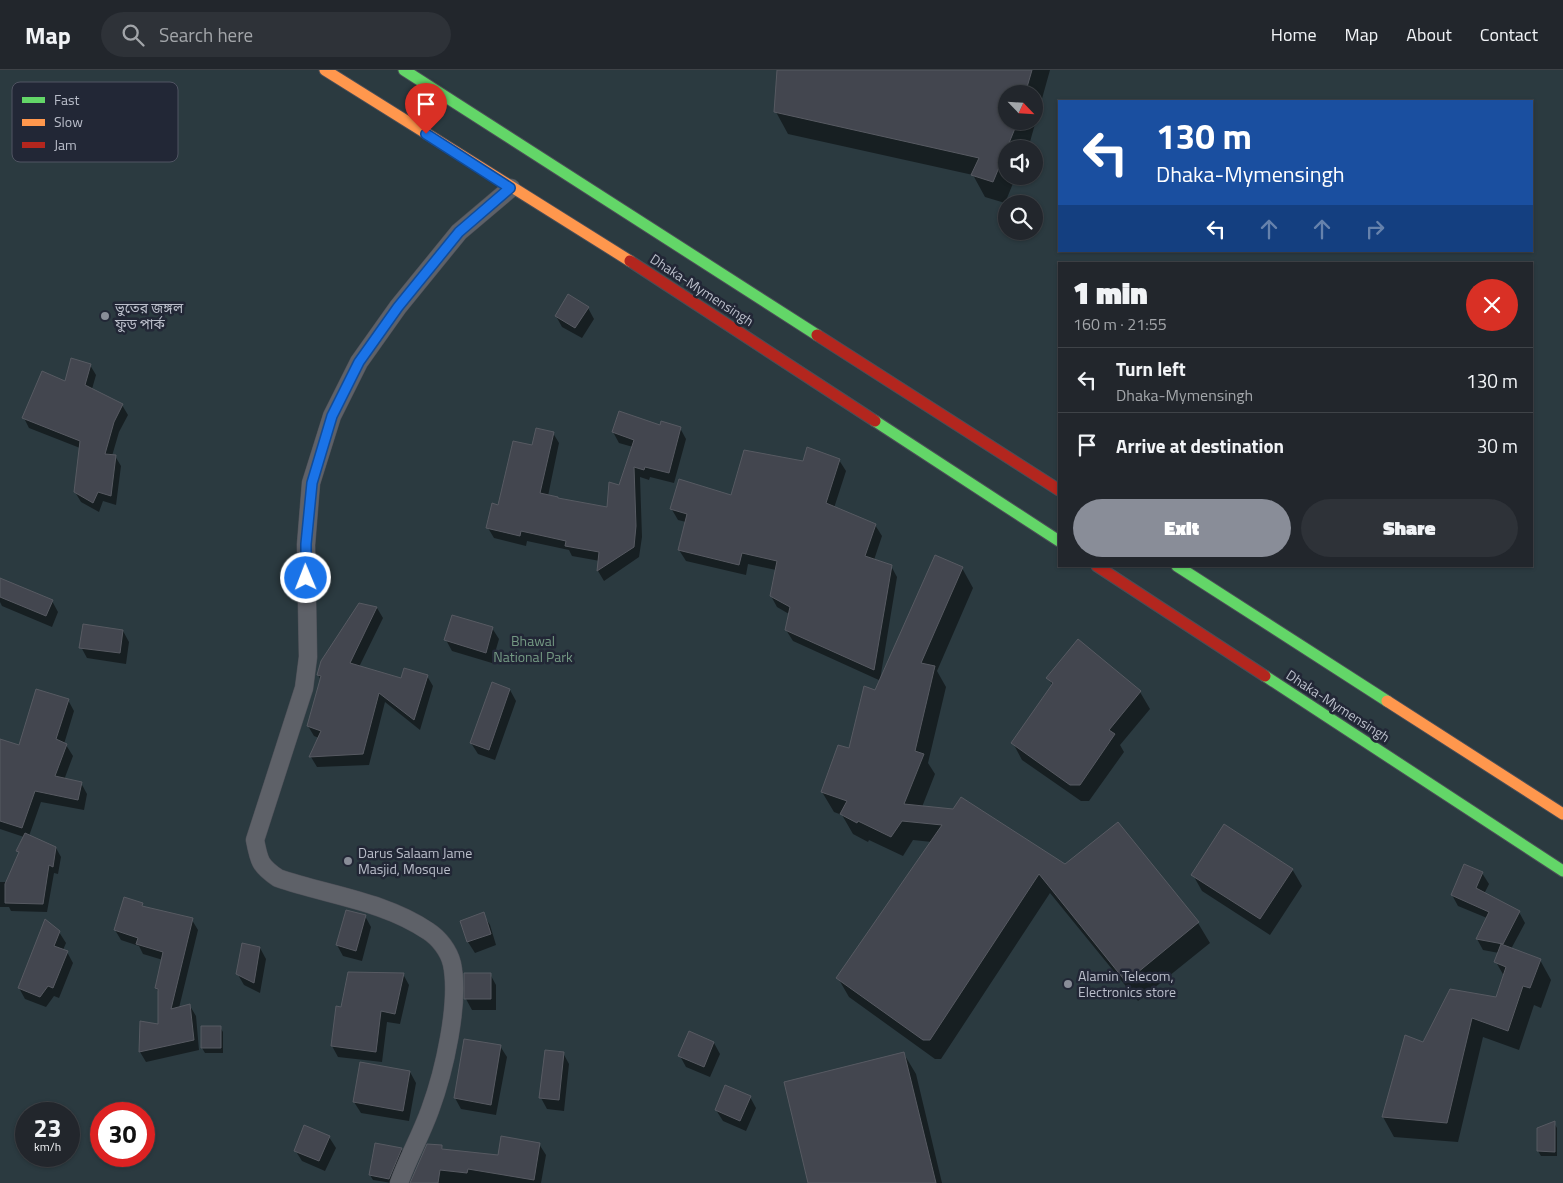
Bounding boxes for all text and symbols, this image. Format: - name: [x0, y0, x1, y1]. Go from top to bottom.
- search box: [101, 12, 451, 57]
- text: Map: [25, 17, 71, 53]
- text: Search here: [159, 20, 253, 49]
- icon: search: [119, 21, 147, 49]
- text: Home: [1271, 21, 1317, 48]
- text: Map: [1345, 21, 1378, 48]
- text: About: [1406, 21, 1452, 48]
- text: Contact: [1480, 21, 1538, 48]
- legend: [12, 82, 178, 162]
- pin: [405, 83, 447, 134]
- north arrow: [998, 85, 1042, 130]
- map controls: [998, 85, 1043, 240]
- text: Fast: [54, 89, 79, 110]
- icon: arrive: [412, 90, 440, 118]
- text: 130 m: [1156, 109, 1252, 163]
- text: Slow: [54, 111, 83, 132]
- icon: left: [1073, 120, 1138, 185]
- text: Jam: [54, 134, 77, 155]
- button: sound: [998, 140, 1043, 185]
- text: Dhaka-Mymensingh: [1156, 157, 1345, 191]
- button: search: [998, 195, 1043, 240]
- icon: left: [1202, 215, 1230, 243]
- icon: ahead: [1255, 215, 1283, 243]
- icon: ahead: [1308, 215, 1336, 243]
- icon: right: [1361, 215, 1389, 243]
- street label: Dhaka-Mymensingh: [646, 248, 758, 331]
- text: 1 min: [1073, 270, 1148, 316]
- button: close: [1466, 279, 1518, 331]
- place label: ভুতের জঙ্গল ফুড পার্ক: [114, 297, 184, 334]
- marker: ভুতের জঙ্গল ফুড পার্ক: [99, 310, 111, 322]
- text: 160 m · 21:55: [1073, 312, 1167, 336]
- text: Turn left: [1116, 354, 1186, 383]
- icon: left: [1073, 366, 1101, 394]
- text: 130 m: [1466, 366, 1518, 395]
- text: Dhaka-Mymensingh: [1116, 383, 1253, 407]
- icon: arrive: [1073, 431, 1101, 459]
- text: Arrive at destination: [1116, 431, 1284, 460]
- text: 30 m: [1477, 431, 1518, 460]
- button: Exit: [1073, 499, 1291, 557]
- button: Share: [1301, 499, 1518, 557]
- position arrow: [279, 551, 331, 603]
- park label: Bhawal National Park: [493, 630, 573, 667]
- street label: Dhaka-Mymensingh: [1282, 664, 1394, 747]
- place label: Darus Salaam Jame Masjid, Mosque: [358, 842, 472, 879]
- marker: Darus Salaam Jame Masjid, Mosque: [342, 855, 354, 867]
- place label: Alamin Telecom, Electronics store: [1078, 965, 1176, 1002]
- marker: Alamin Telecom, Electronics store: [1062, 978, 1074, 990]
- speed limit sign: 30: [90, 1102, 155, 1167]
- text: 23: [33, 1109, 62, 1147]
- text: km/h: [34, 1137, 61, 1156]

